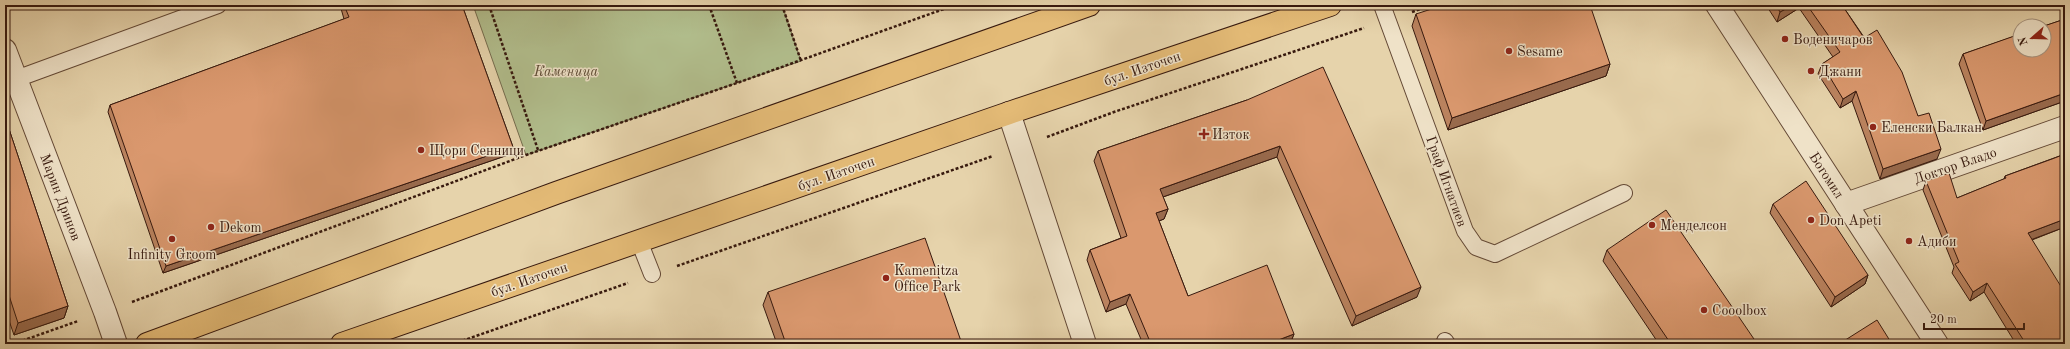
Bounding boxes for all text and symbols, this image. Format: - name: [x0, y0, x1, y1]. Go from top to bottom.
- north arrow: [2012, 18, 2052, 58]
- place label: Воденичаров: [1793, 33, 1873, 47]
- marker: Воденичаров: [1780, 34, 1790, 44]
- text: N: [2017, 35, 2031, 47]
- place label: Sesame: [1517, 45, 1563, 59]
- marker: Sesame: [1504, 46, 1514, 56]
- street label: бул. Източен: [1102, 49, 1183, 89]
- park label: Каменица: [533, 65, 598, 80]
- place label: Джани: [1819, 65, 1862, 79]
- marker: Джани: [1806, 66, 1816, 76]
- place label: Еленски Балкан: [1881, 121, 1982, 135]
- marker: Еленски Балкан: [1868, 122, 1878, 132]
- place label: Изток: [1212, 128, 1249, 142]
- marker: Изток: [1199, 129, 1209, 139]
- street label: Граф Игнатиев: [1422, 134, 1469, 229]
- place label: Щори Сенници: [429, 144, 524, 158]
- marker: Щори Сенници: [416, 145, 426, 155]
- street label: Доктор Владо: [1912, 145, 1999, 187]
- street label: Богомил: [1806, 150, 1846, 201]
- street label: Марин Дринов: [37, 152, 83, 243]
- street label: бул. Източен: [796, 154, 877, 194]
- place label: Don Apeti: [1819, 214, 1882, 228]
- marker: Don Apeti: [1806, 215, 1816, 225]
- place label: Менделсон: [1660, 219, 1727, 233]
- marker: Менделсон: [1647, 220, 1657, 230]
- place label: Dekom: [219, 221, 262, 235]
- marker: Dekom: [206, 222, 216, 232]
- marker: Infinity Groom: [167, 234, 177, 244]
- place label: Адиби: [1917, 235, 1957, 249]
- marker: Адиби: [1904, 236, 1914, 246]
- place label: Infinity Groom: [128, 248, 216, 262]
- street label: бул. Източен: [489, 260, 570, 300]
- place label: Kamenitza Office Park: [894, 264, 961, 294]
- marker: Kamenitza Office Park: [881, 273, 891, 283]
- place label: Cooolbox: [1712, 304, 1767, 318]
- marker: Cooolbox: [1699, 305, 1709, 315]
- scale bar: [1924, 305, 2024, 331]
- text: 20 m: [1930, 314, 1957, 326]

